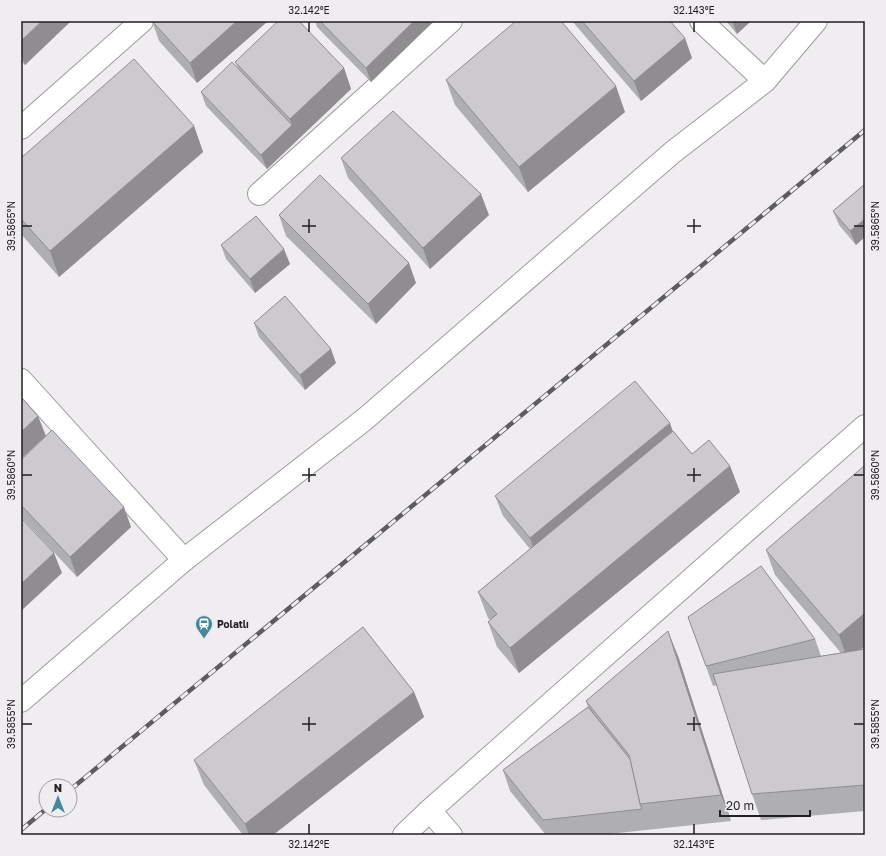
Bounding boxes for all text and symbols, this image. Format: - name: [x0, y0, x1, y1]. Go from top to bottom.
- text: 32.142°E: [288, 4, 330, 16]
- text: 32.143°E: [673, 4, 715, 16]
- text: 39.5865°N: [5, 201, 17, 251]
- text: 39.5865°N: [869, 201, 881, 251]
- text: 39.5860°N: [5, 450, 17, 500]
- text: 39.5860°N: [869, 450, 881, 500]
- station icon: Polatlı: [194, 614, 214, 639]
- place label: Polatlı: [217, 618, 249, 630]
- text: 39.5855°N: [5, 699, 17, 749]
- text: 39.5855°N: [869, 699, 881, 749]
- north arrow: [38, 778, 78, 818]
- text: N: [54, 781, 62, 794]
- scale bar: [720, 792, 810, 818]
- text: 20 m: [726, 798, 754, 813]
- text: 32.142°E: [288, 838, 330, 850]
- text: 32.143°E: [673, 838, 715, 850]

